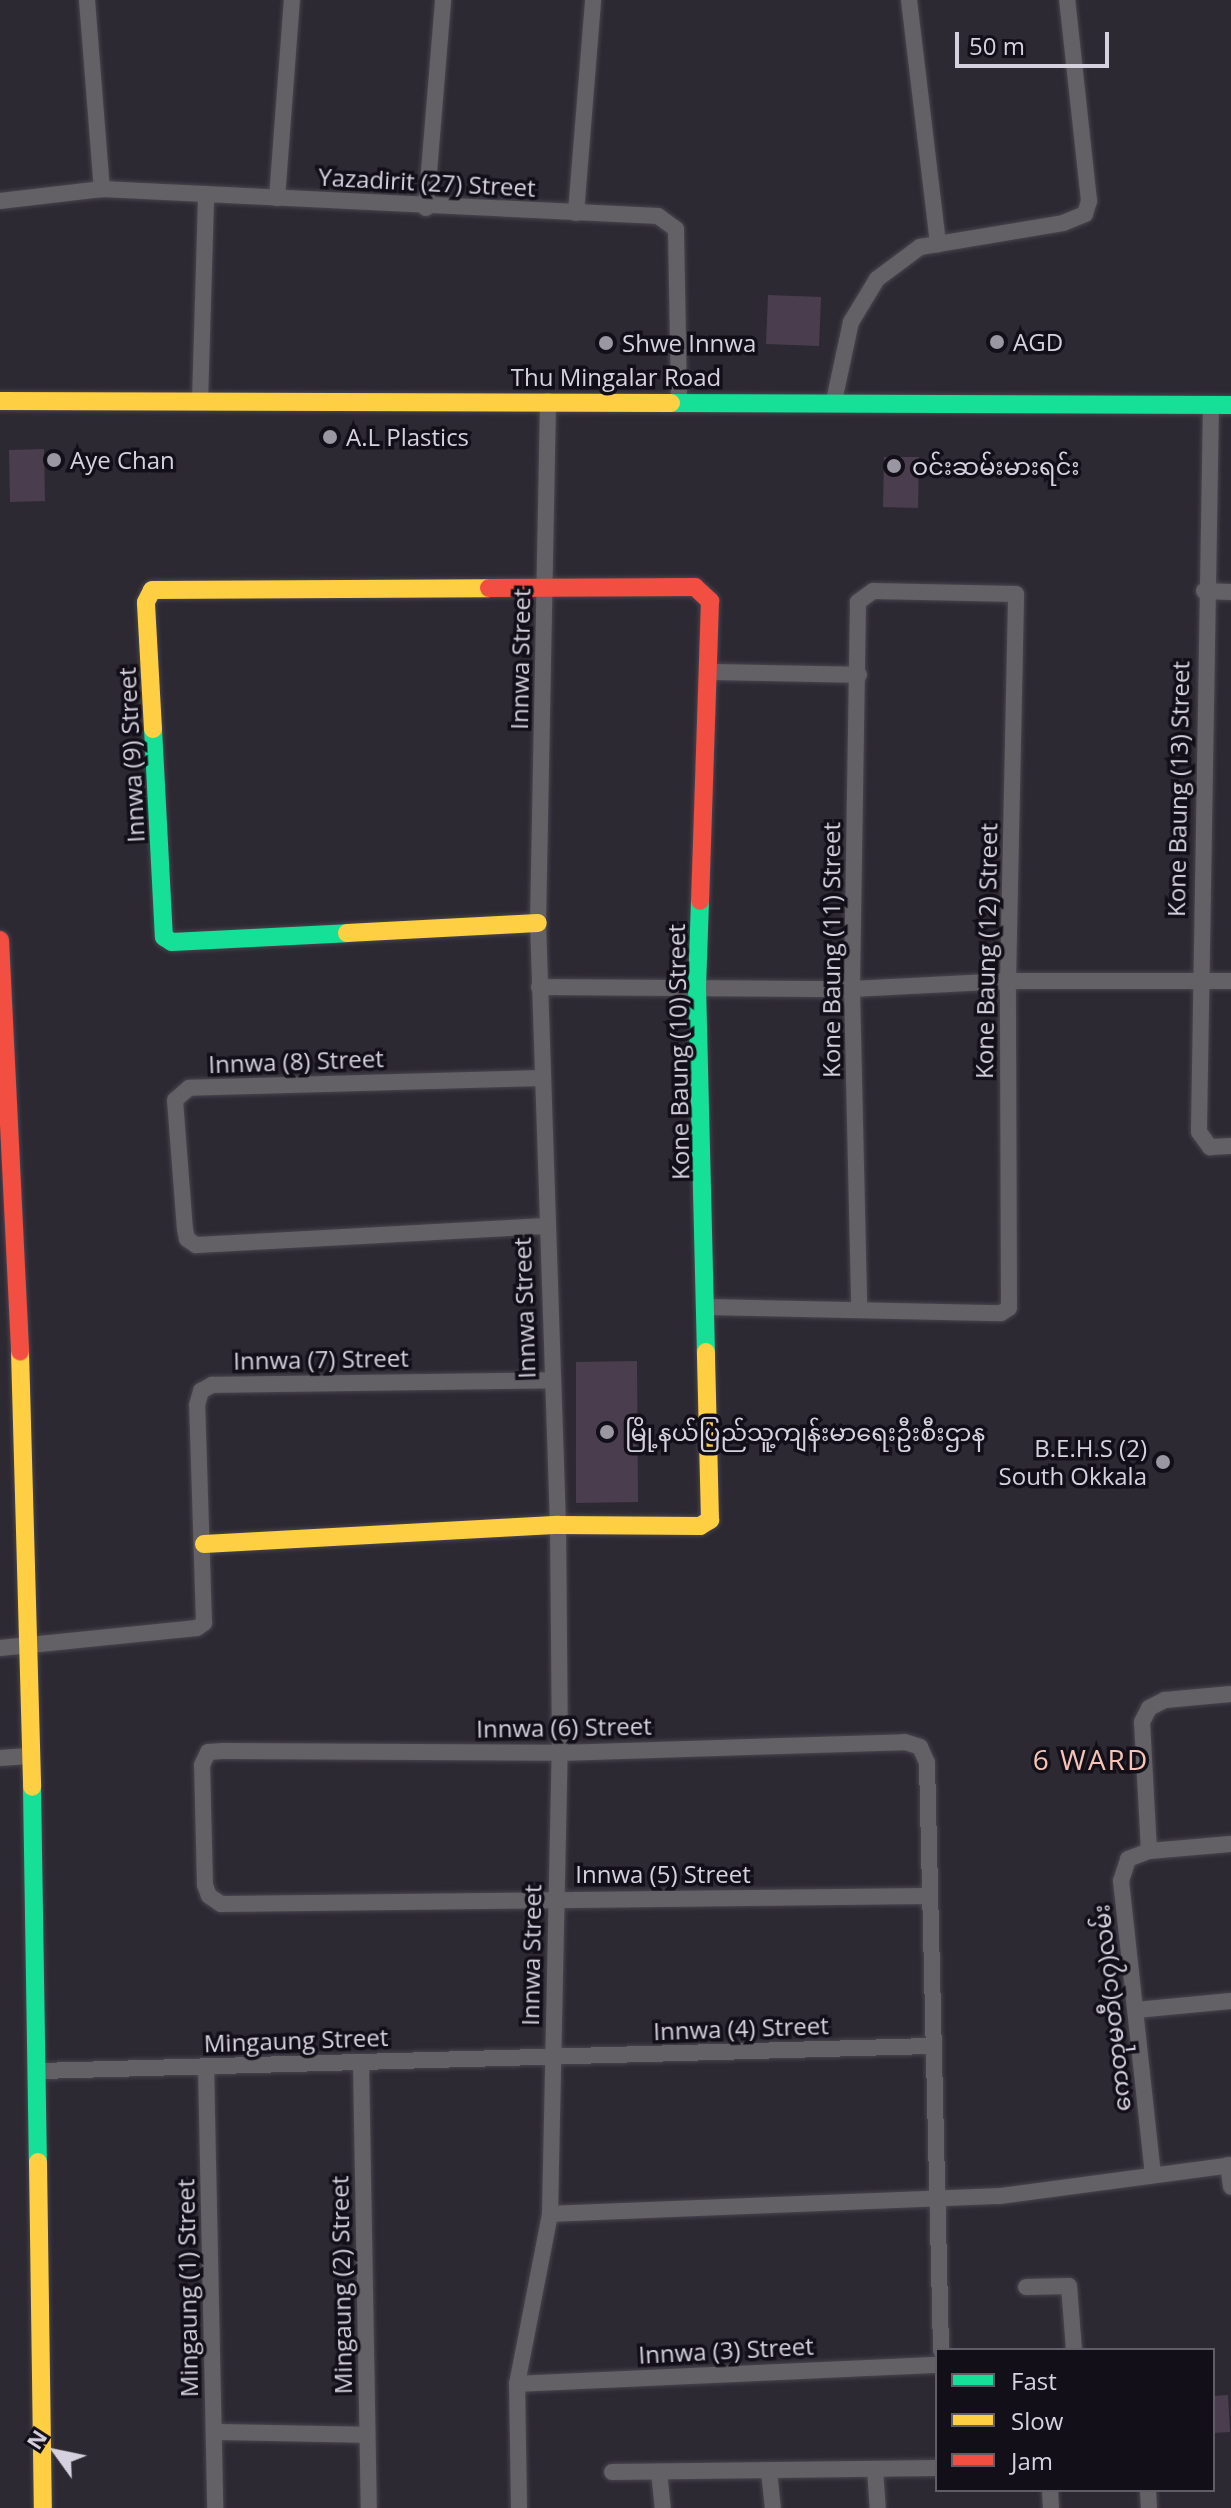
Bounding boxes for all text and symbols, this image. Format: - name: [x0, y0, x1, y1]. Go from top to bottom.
- scale bar: [959, 16, 1113, 66]
- text: 50 m: [969, 29, 1025, 62]
- street label: Yazadirit (27) Street: [318, 162, 536, 202]
- place label: AGD: [1013, 328, 1063, 356]
- place label: Shwe Innwa: [622, 329, 756, 357]
- marker: AGD: [988, 333, 1006, 351]
- marker: Shwe Innwa: [597, 334, 615, 352]
- street label: Thu Mingalar Road: [511, 363, 721, 391]
- place label: A.L Plastics: [346, 423, 469, 451]
- marker: A.L Plastics: [321, 428, 339, 446]
- place label: Aye Chan: [70, 446, 175, 474]
- marker: Aye Chan: [45, 451, 63, 469]
- place label: ဝင်းဆမ်းမားရင်း: [912, 452, 1080, 480]
- marker: ဝင်းဆမ်းမားရင်း: [883, 455, 905, 477]
- street label: Innwa Street: [504, 588, 536, 730]
- street label: Kone Baung (13) Street: [1161, 661, 1195, 917]
- street label: Innwa (9) Street: [112, 667, 150, 843]
- street label: Kone Baung (11) Street: [817, 822, 845, 1078]
- street label: Kone Baung (12) Street: [969, 823, 1003, 1079]
- street label: Kone Baung (10) Street: [661, 924, 695, 1180]
- street label: Innwa (8) Street: [208, 1044, 384, 1078]
- street label: Innwa Street: [507, 1237, 541, 1379]
- street label: Innwa (7) Street: [233, 1343, 409, 1375]
- place label: မြို့နယ်ပြည်သူ့ကျန်းမာရေးဦးစီးဌာန: [625, 1418, 985, 1446]
- marker: မြို့နယ်ပြည်သူ့ကျန်းမာရေးဦးစီးဌာန: [596, 1421, 618, 1443]
- place label: B.E.H.S (2) South Okkala: [999, 1434, 1147, 1490]
- marker: B.E.H.S (2) South Okkala: [1154, 1453, 1172, 1471]
- street label: Innwa (6) Street: [476, 1711, 652, 1743]
- district label: 6 WARD: [1033, 1742, 1149, 1776]
- street label: Innwa (5) Street: [575, 1860, 751, 1888]
- street label: Innwa Street: [515, 1884, 547, 2026]
- street label: ကေတုမတီ(၁၇)လမ်း: [1086, 1903, 1136, 2113]
- street label: Innwa (4) Street: [653, 2011, 829, 2045]
- street label: Mingaung Street: [203, 2022, 389, 2058]
- street label: Mingaung (2) Street: [325, 2175, 357, 2395]
- street label: Mingaung (1) Street: [171, 2178, 203, 2398]
- street label: Innwa (3) Street: [638, 2331, 814, 2369]
- legend: [935, 2348, 1215, 2492]
- text: Fast: [1011, 2364, 1057, 2397]
- text: Slow: [1011, 2404, 1063, 2437]
- north arrow: [16, 2412, 96, 2492]
- text: N: [18, 2423, 53, 2455]
- text: Jam: [1011, 2444, 1053, 2477]

